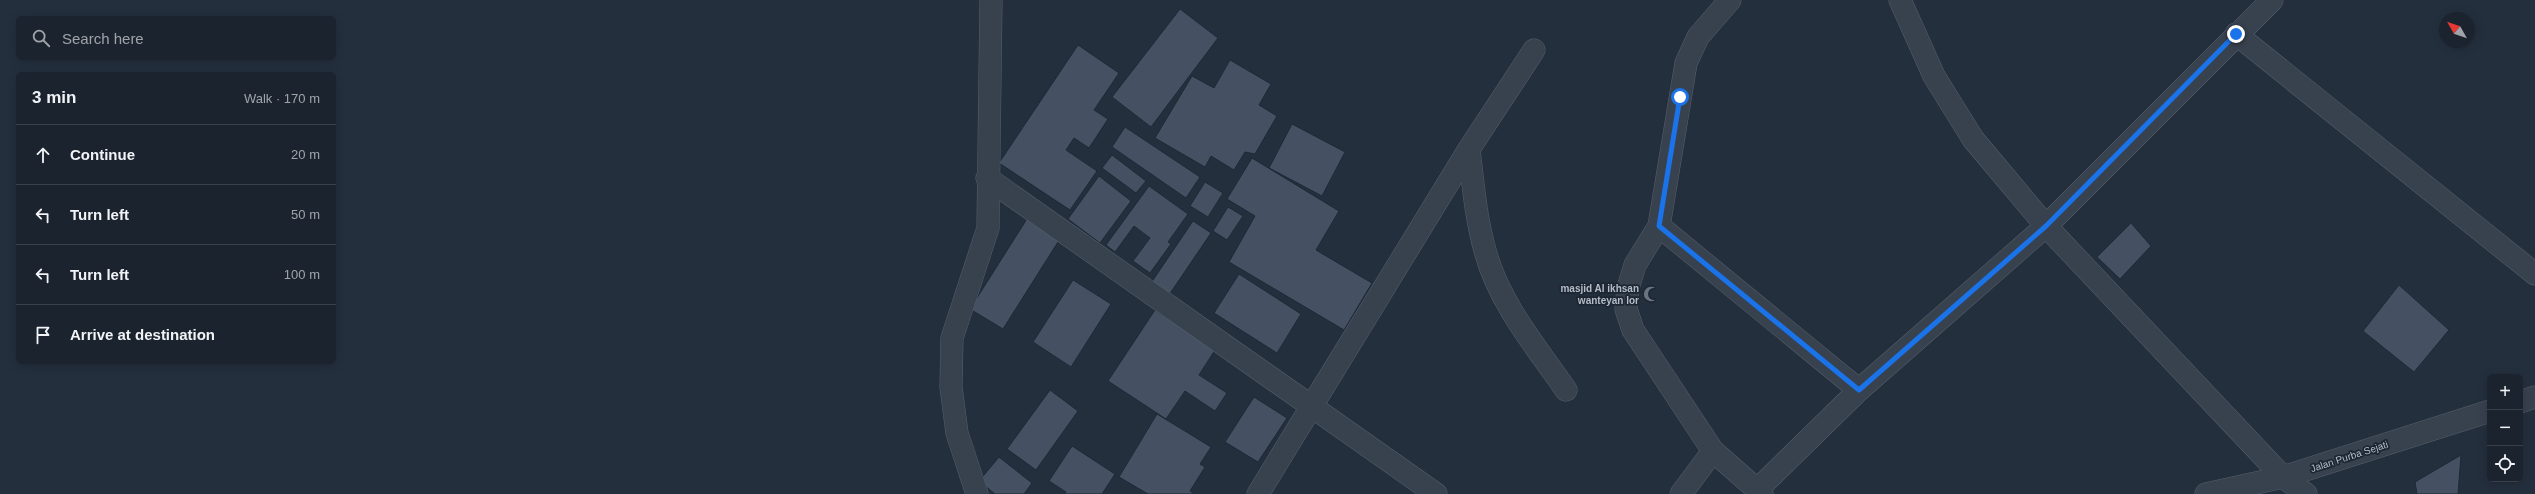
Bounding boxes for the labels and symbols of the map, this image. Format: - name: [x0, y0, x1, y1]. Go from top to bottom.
- north arrow: [2439, 12, 2475, 48]
- route end: [2227, 25, 2245, 43]
- route start: [1671, 88, 1689, 106]
- place label: masjid Al ikhsan wanteyan lor: [1560, 283, 1639, 306]
- mosque icon: masjid Al ikhsan wanteyan lor: [1642, 285, 1660, 303]
- street label: Jalan Purba Sejati: [2309, 439, 2389, 474]

